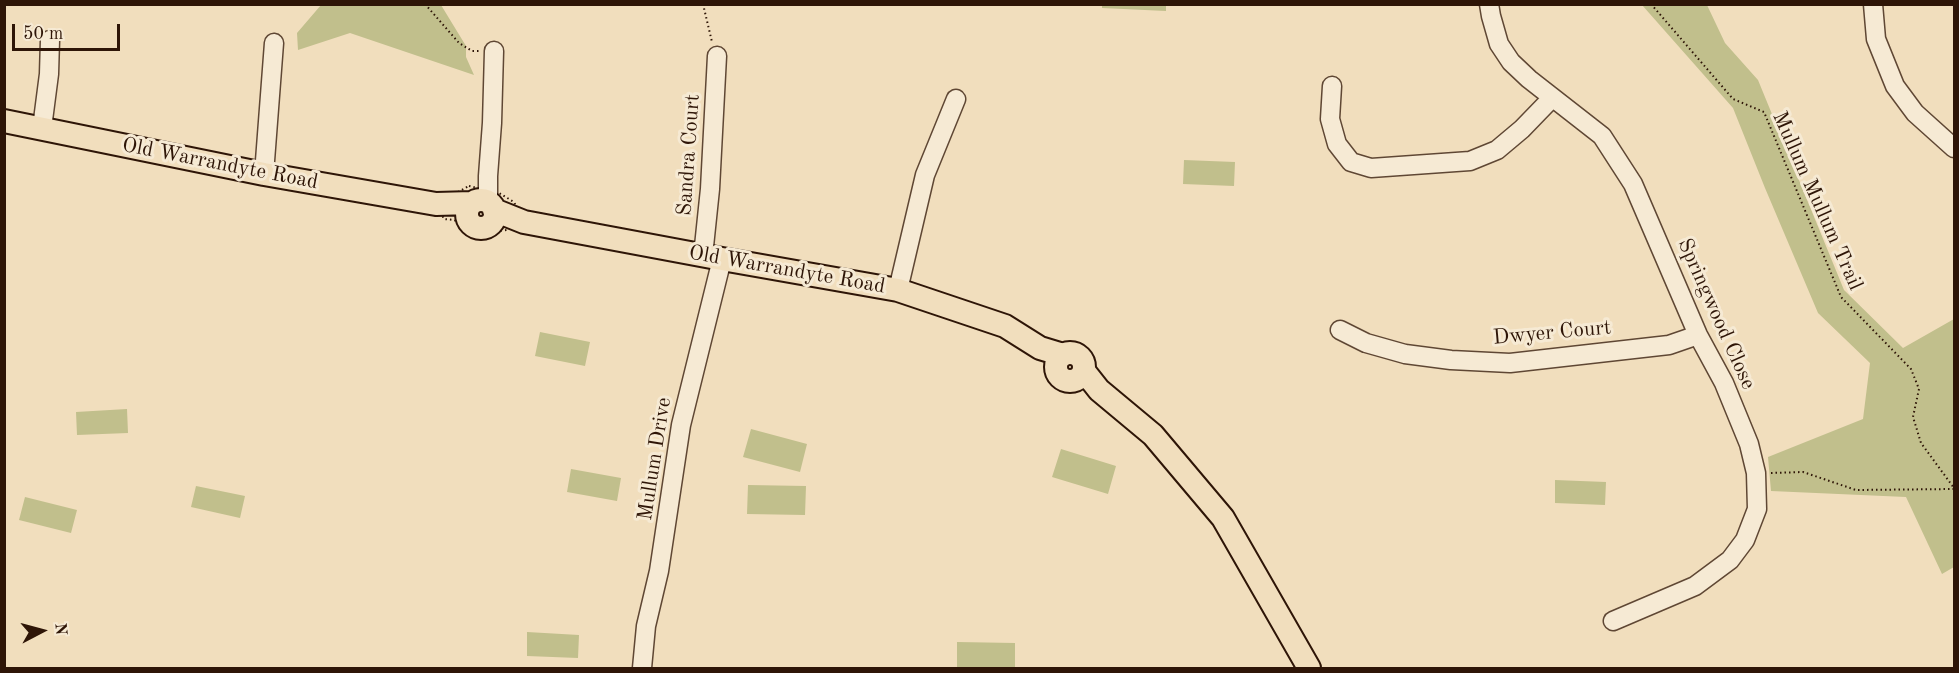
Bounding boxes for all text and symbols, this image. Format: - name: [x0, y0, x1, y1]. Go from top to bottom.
- scale bar: [15, 12, 123, 50]
- text: 50 m: [23, 25, 63, 43]
- street label: Sandra Court: [672, 93, 706, 217]
- street label: Mullum Mullum Trail: [1766, 108, 1868, 294]
- street label: Old Warrandyte Road: [120, 133, 320, 195]
- street label: Springwood Close: [1671, 235, 1761, 393]
- street label: Old Warrandyte Road: [687, 240, 887, 300]
- street label: Dwyer Court: [1492, 315, 1612, 351]
- street label: Mullum Drive: [633, 396, 677, 522]
- north arrow: [12, 601, 72, 661]
- text: N: [51, 622, 68, 636]

